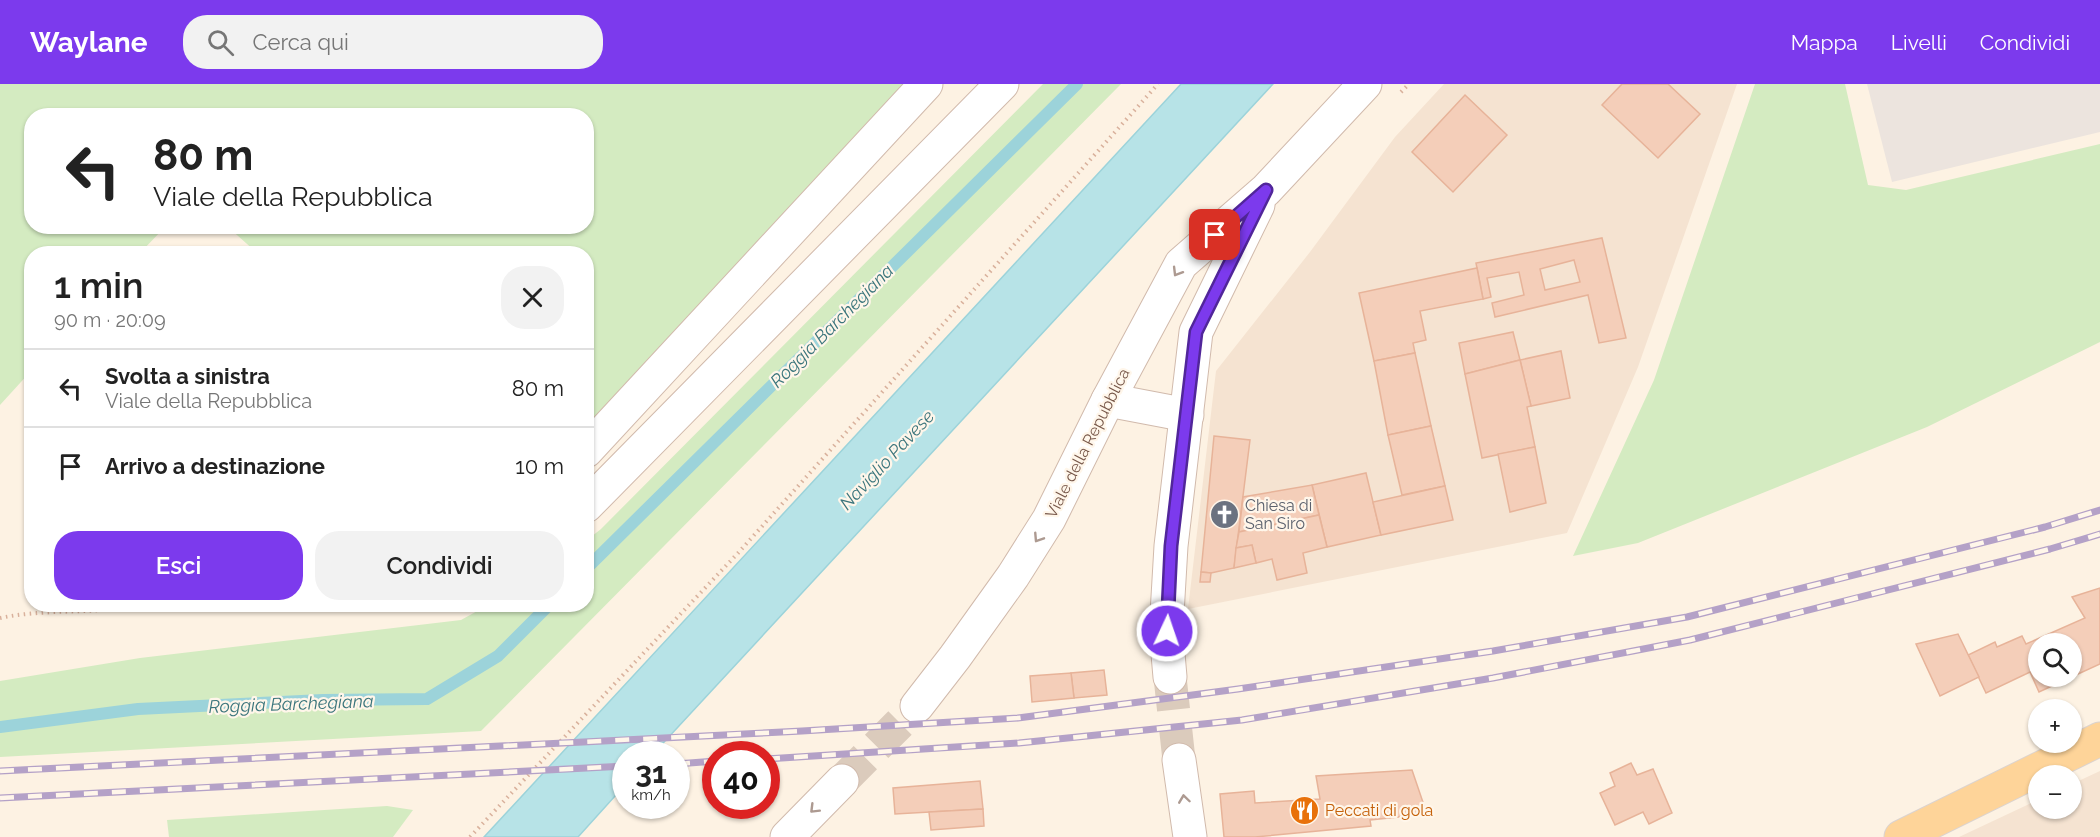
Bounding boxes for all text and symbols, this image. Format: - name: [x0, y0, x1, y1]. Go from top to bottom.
- search box: [183, 15, 603, 69]
- text: Waylane: [30, 26, 147, 59]
- icon: search: [204, 26, 237, 59]
- text: Cerca qui: [252, 29, 349, 55]
- text: Mappa: [1791, 30, 1858, 55]
- text: Livelli: [1891, 30, 1947, 55]
- text: Condividi: [1980, 30, 2070, 55]
- text: 80 m: [153, 131, 253, 180]
- icon: left: [54, 132, 132, 210]
- text: Viale della Repubblica: [153, 181, 433, 212]
- pin: [1189, 209, 1240, 260]
- icon: arrive: [1198, 218, 1231, 251]
- water label: Roggia Barchegiana: [766, 260, 898, 391]
- text: 1 min: [54, 264, 143, 306]
- button: close: [501, 266, 564, 329]
- one-way arrow: [1173, 266, 1184, 276]
- text: 90 m · 20:09: [54, 308, 166, 332]
- text: Svolta a sinistra: [105, 363, 270, 389]
- street label: Viale della Repubblica: [1041, 365, 1134, 521]
- icon: left: [54, 372, 87, 405]
- text: 80 m: [512, 375, 564, 401]
- text: Viale della Repubblica: [105, 389, 312, 413]
- water label: Naviglio Pavese: [835, 405, 938, 514]
- icon: arrive: [54, 450, 87, 483]
- text: Arrivo a destinazione: [105, 453, 325, 479]
- text: 10 m: [515, 453, 564, 479]
- place label: Chiesa di San Siro: [1245, 496, 1312, 533]
- church icon: Chiesa di San Siro: [1208, 498, 1240, 530]
- button: Esci: [54, 531, 303, 600]
- button: Condividi: [315, 531, 564, 600]
- one-way arrow: [1034, 531, 1045, 542]
- position arrow: [1135, 599, 1199, 663]
- map controls: [2028, 633, 2082, 819]
- button: search: [2028, 633, 2082, 687]
- water label: Roggia Barchegiana: [208, 690, 374, 717]
- button: +: [2028, 699, 2082, 753]
- speed limit sign: 40: [702, 741, 780, 819]
- text: 31: [635, 755, 667, 790]
- button: −: [2028, 765, 2082, 819]
- text: km/h: [631, 786, 671, 804]
- one-way arrow: [1179, 794, 1191, 803]
- restaurant icon: Peccati di gola: [1288, 794, 1320, 826]
- one-way arrow: [811, 801, 822, 812]
- place label: Peccati di gola: [1325, 801, 1433, 820]

